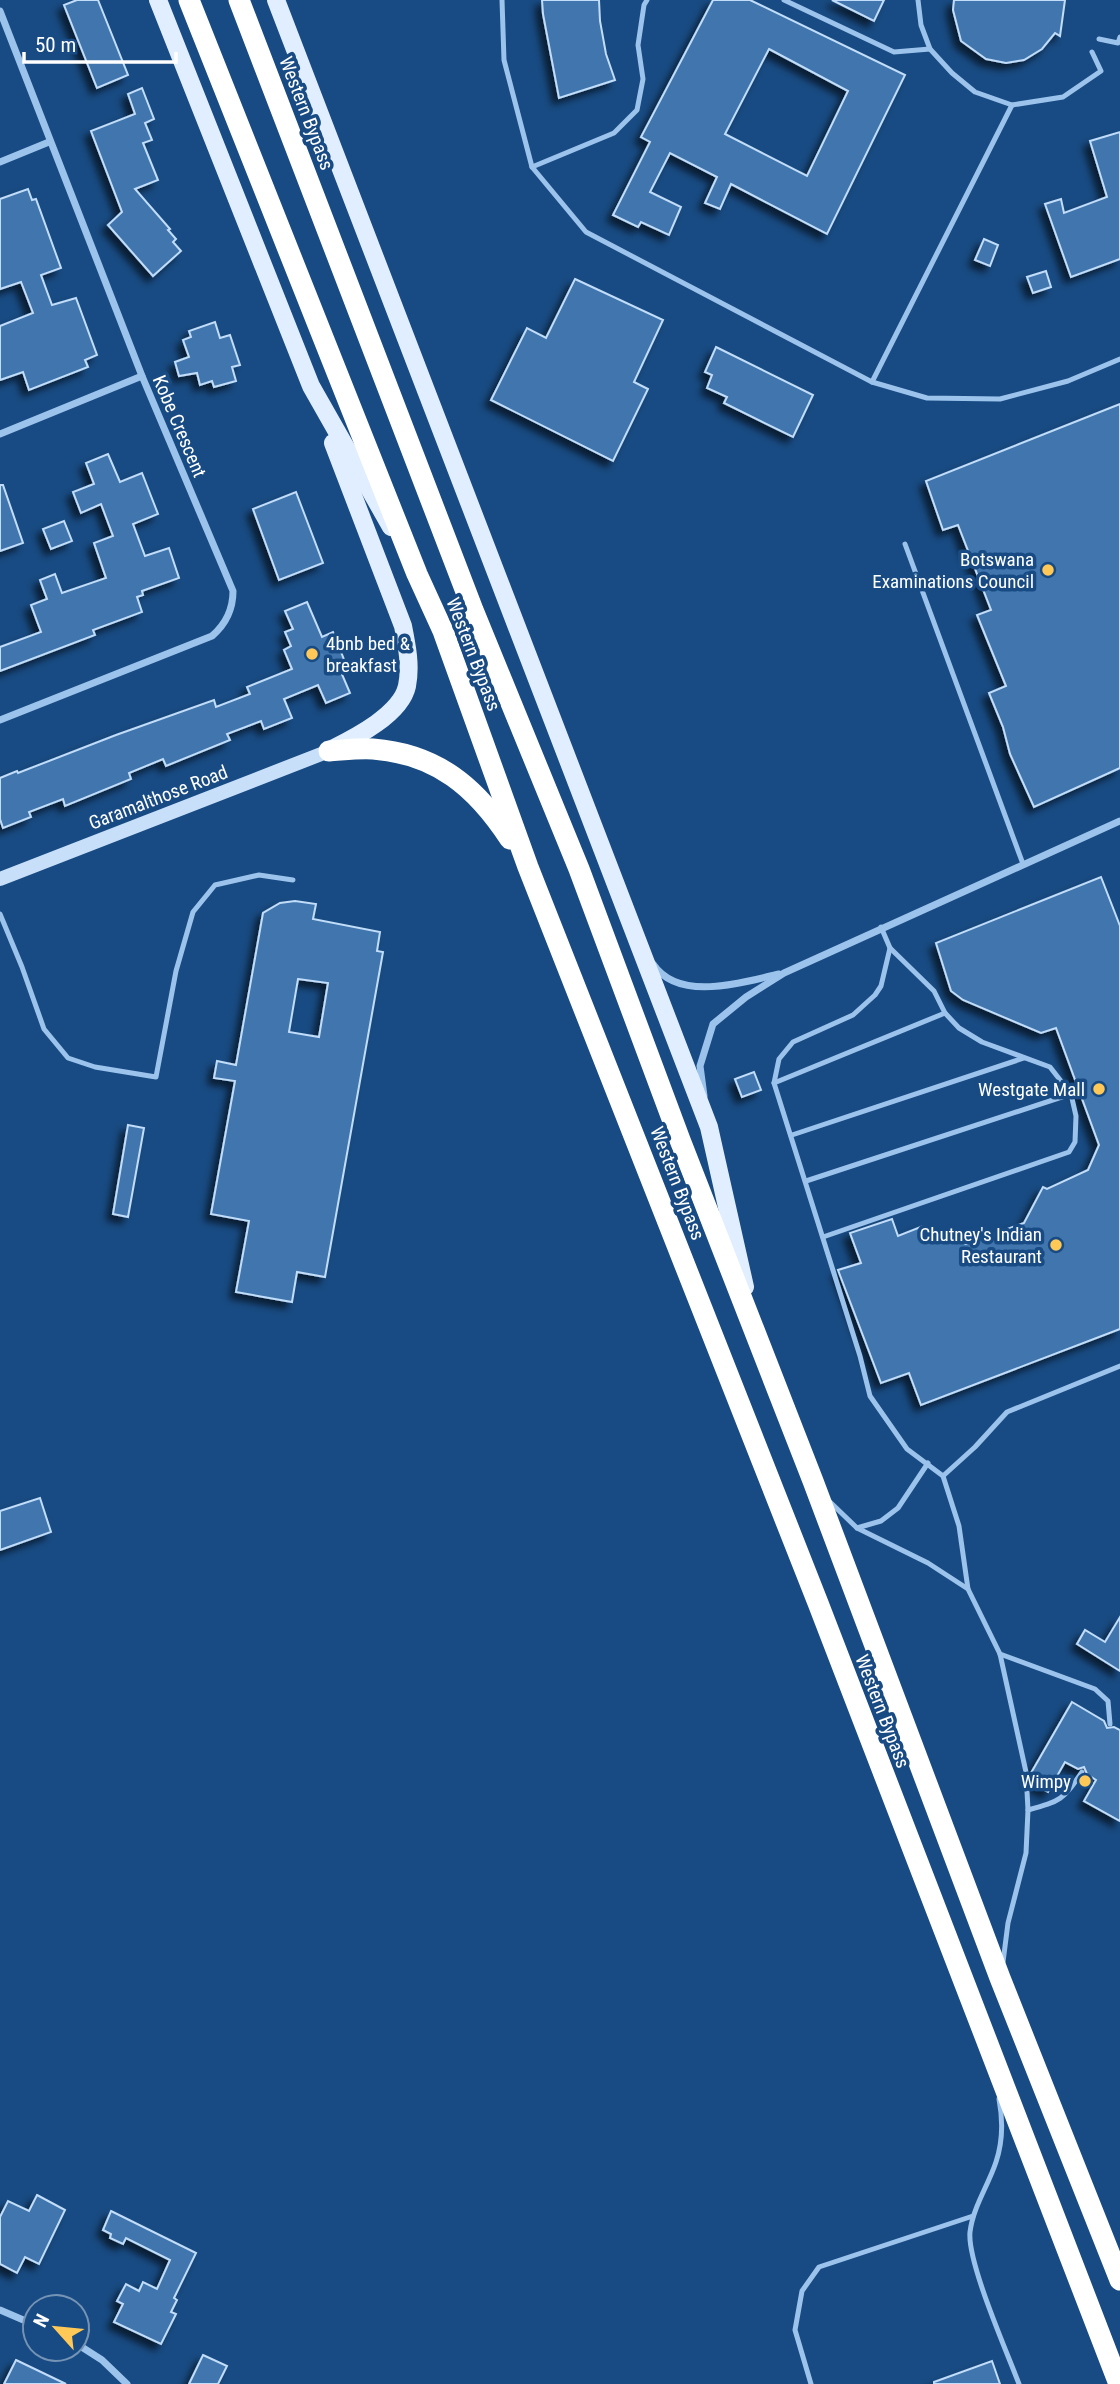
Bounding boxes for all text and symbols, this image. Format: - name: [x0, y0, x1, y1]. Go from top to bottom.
- scale bar: [24, 21, 177, 65]
- text: 50 m: [35, 33, 76, 57]
- street label: Western Bypass: [274, 53, 339, 173]
- street label: Kobe Crescent: [148, 372, 211, 481]
- place label: Botswana Examinations Council: [872, 548, 1034, 593]
- marker: Botswana Examinations Council: [1040, 562, 1056, 578]
- street label: Western Bypass: [441, 594, 506, 714]
- place label: 4bnb bed & breakfast: [326, 632, 411, 677]
- marker: 4bnb bed & breakfast: [304, 646, 320, 662]
- street label: Garamalthose Road: [85, 760, 231, 835]
- place label: Westgate Mall: [978, 1078, 1085, 1101]
- marker: Westgate Mall: [1091, 1081, 1107, 1097]
- street label: Western Bypass: [645, 1123, 710, 1243]
- place label: Chutney's Indian Restaurant: [920, 1223, 1042, 1268]
- marker: Chutney's Indian Restaurant: [1048, 1237, 1064, 1253]
- street label: Western Bypass: [850, 1651, 915, 1771]
- place label: Wimpy: [1021, 1770, 1071, 1793]
- marker: Wimpy: [1077, 1773, 1093, 1789]
- north arrow: [21, 2293, 91, 2363]
- text: N: [28, 2310, 54, 2331]

